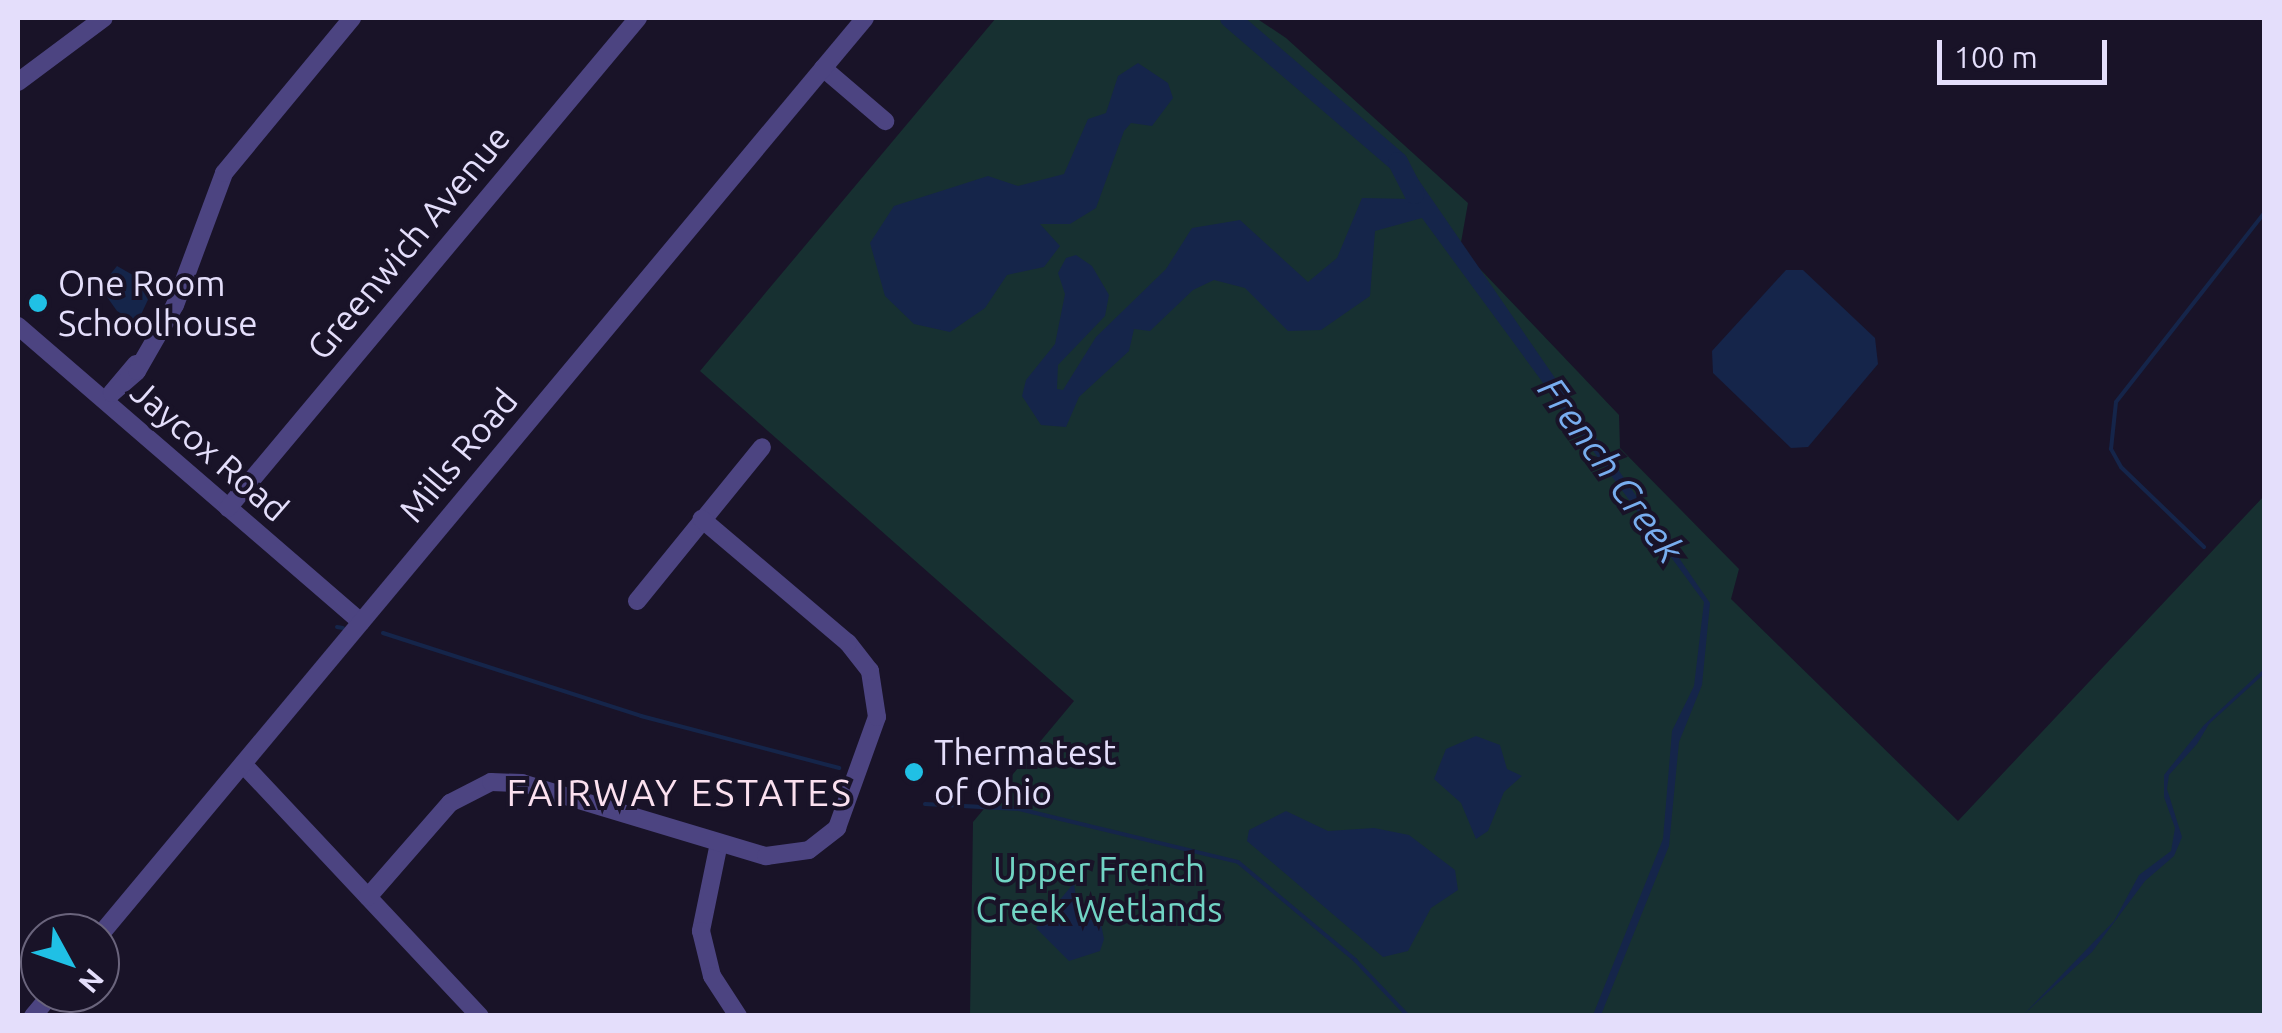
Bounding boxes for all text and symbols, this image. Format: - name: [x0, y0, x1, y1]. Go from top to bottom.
- scale bar: [1942, 20, 2112, 82]
- text: 100 m: [1954, 40, 2038, 74]
- street label: Greenwich Avenue: [298, 116, 518, 368]
- place label: One Room Schoolhouse: [58, 262, 258, 344]
- marker: One Room Schoolhouse: [27, 292, 49, 314]
- water label: French Creek: [1528, 368, 1694, 572]
- street label: Jaycox Road: [123, 370, 297, 530]
- street label: Mills Road: [390, 380, 526, 530]
- place label: Thermatest of Ohio: [934, 731, 1116, 813]
- marker: Thermatest of Ohio: [903, 761, 925, 783]
- district label: FAIRWAY ESTATES: [507, 770, 853, 816]
- park label: Upper French Creek Wetlands: [976, 848, 1222, 930]
- north arrow: [20, 913, 120, 1013]
- text: N: [73, 963, 110, 999]

